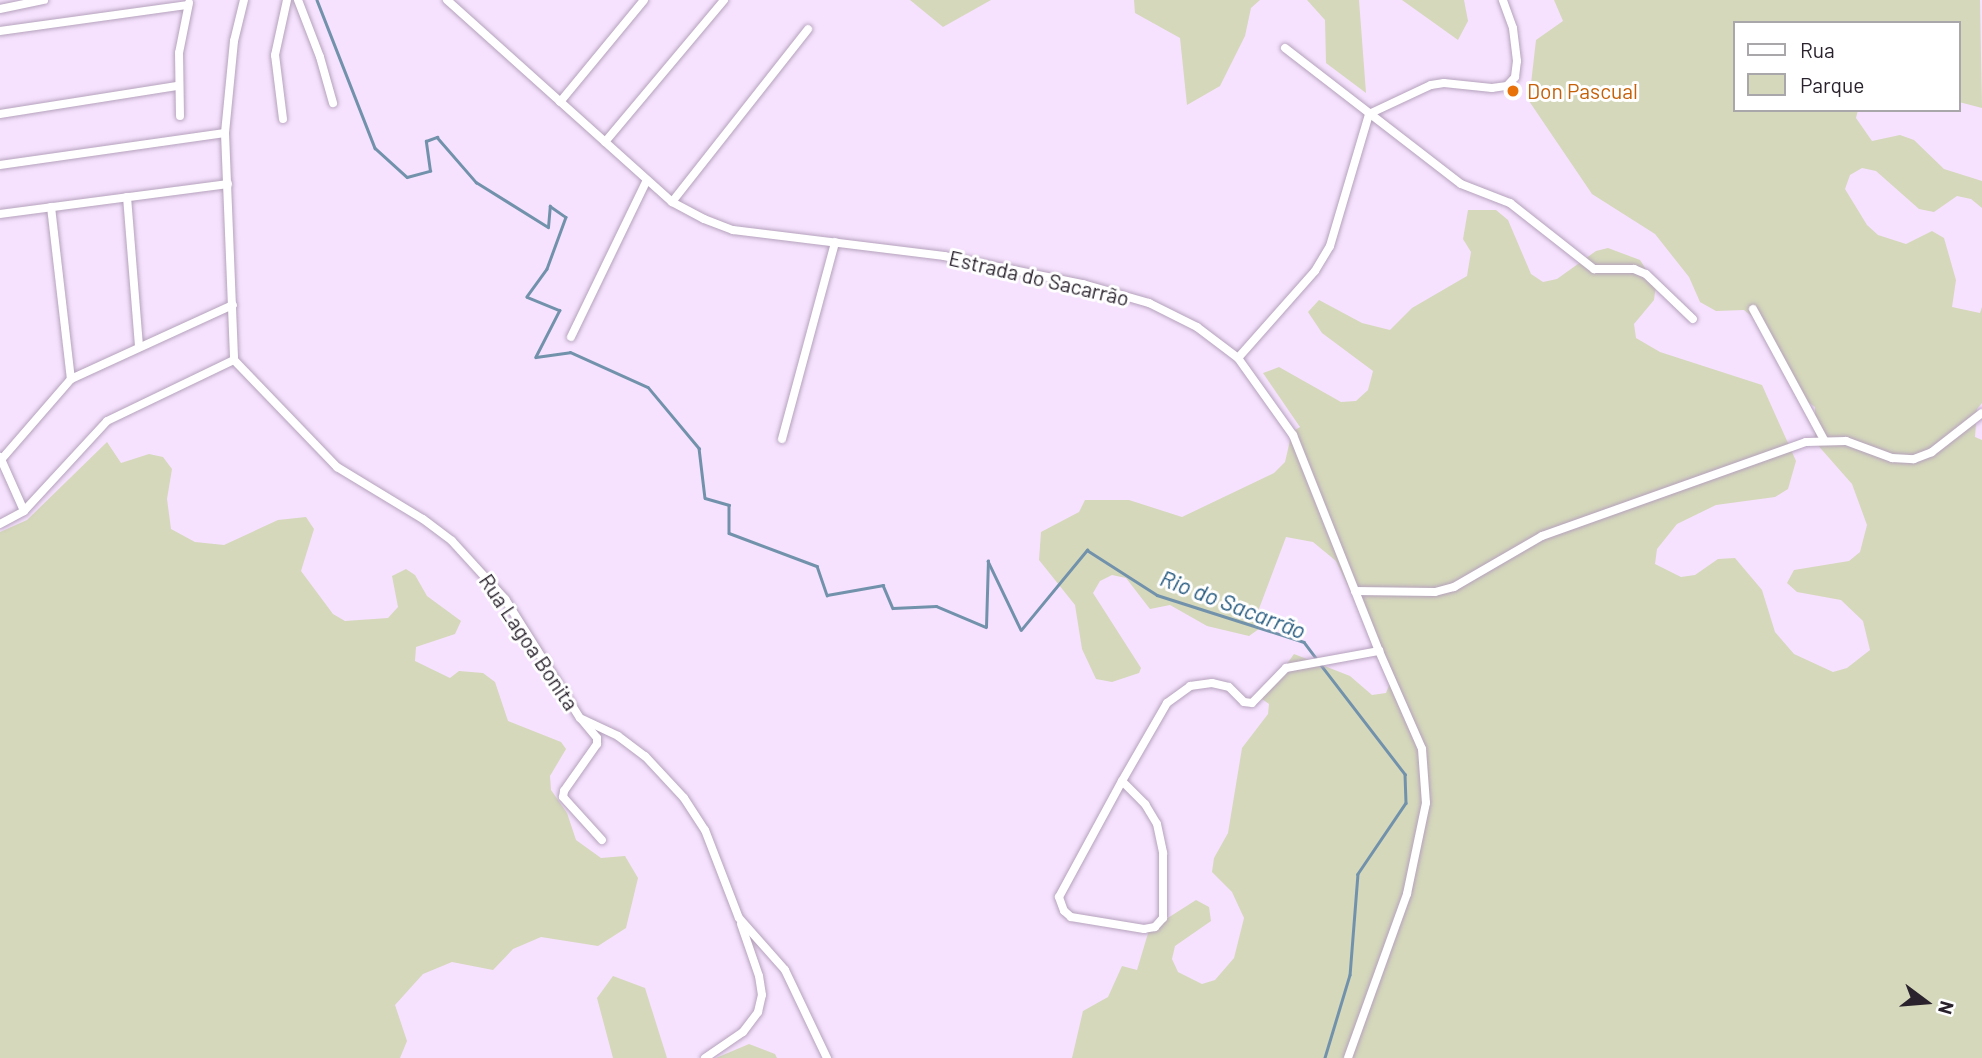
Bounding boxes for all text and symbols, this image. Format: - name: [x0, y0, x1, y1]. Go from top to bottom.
- legend: [1734, 21, 1961, 112]
- text: Rua: [1800, 37, 1835, 62]
- text: Parque: [1800, 72, 1865, 97]
- place label: Don Pascual: [1527, 78, 1638, 104]
- marker: Don Pascual: [1505, 83, 1521, 99]
- street label: Estrada do Sacarrão: [946, 245, 1132, 311]
- water label: Rio do Sacarrão: [1156, 564, 1310, 644]
- street label: Rua Lagoa Bonita: [474, 569, 584, 715]
- north arrow: [1891, 967, 1961, 1037]
- text: N: [1934, 999, 1959, 1017]

